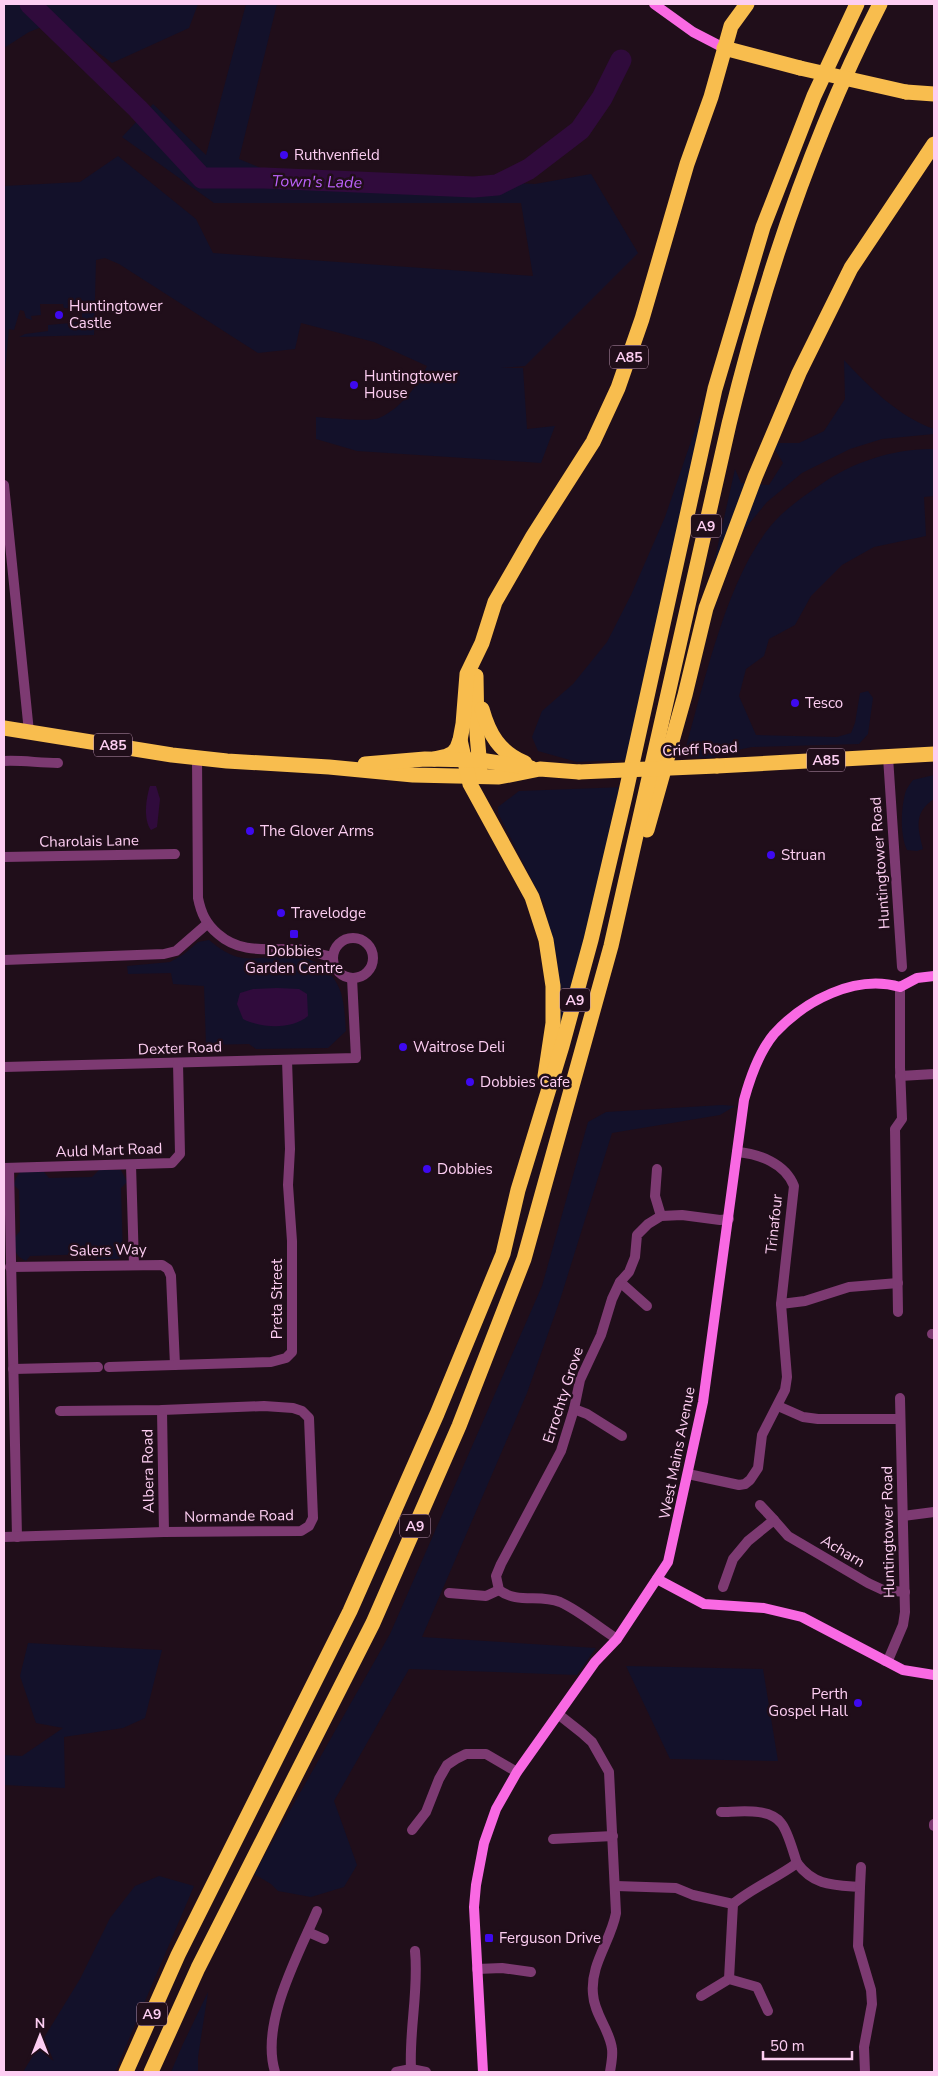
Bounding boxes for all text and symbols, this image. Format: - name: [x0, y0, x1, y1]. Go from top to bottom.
- place label: Ruthvenfield: [294, 145, 380, 165]
- marker: Ruthvenfield: [278, 149, 290, 161]
- water label: Town's Lade: [272, 170, 363, 194]
- place label: Huntingtower Castle: [69, 296, 163, 333]
- marker: Huntingtower Castle: [53, 309, 65, 321]
- road number: A85: [610, 346, 648, 368]
- place label: Huntingtower House: [364, 366, 458, 403]
- marker: Huntingtower House: [348, 379, 360, 391]
- road number: A9: [691, 514, 721, 538]
- place label: Tesco: [805, 693, 843, 713]
- marker: Tesco: [789, 697, 801, 709]
- road number: A85: [94, 734, 132, 756]
- street label: Crieff Road: [662, 737, 738, 761]
- road number: A85: [807, 748, 845, 772]
- street label: Huntingtower Road: [865, 796, 895, 930]
- place label: The Glover Arms: [260, 821, 374, 841]
- marker: The Glover Arms: [244, 825, 256, 837]
- street label: Charolais Lane: [39, 830, 139, 852]
- place label: Struan: [781, 845, 826, 865]
- marker: Struan: [765, 849, 777, 861]
- place label: Travelodge: [291, 903, 366, 923]
- marker: Travelodge: [275, 907, 287, 919]
- marker: Dobbies Garden Centre: [288, 928, 300, 940]
- place label: Dobbies Garden Centre: [245, 941, 343, 978]
- road number: A9: [560, 988, 590, 1012]
- street label: Dexter Road: [138, 1037, 222, 1059]
- place label: Waitrose Deli: [413, 1037, 505, 1057]
- marker: Waitrose Deli: [397, 1041, 409, 1053]
- place label: Dobbies Cafe: [480, 1072, 570, 1092]
- marker: Dobbies Cafe: [464, 1076, 476, 1088]
- street label: Auld Mart Road: [55, 1138, 163, 1162]
- place label: Dobbies: [437, 1159, 493, 1179]
- marker: Dobbies: [421, 1163, 433, 1175]
- street label: Trinafour: [761, 1192, 787, 1255]
- street label: Salers Way: [69, 1239, 147, 1261]
- street label: Preta Street: [267, 1258, 287, 1339]
- street label: Errochty Grove: [538, 1344, 588, 1446]
- street label: West Mains Avenue: [654, 1385, 700, 1521]
- street label: Albera Road: [137, 1429, 159, 1513]
- street label: Huntingtower Road: [877, 1466, 899, 1598]
- street label: Normande Road: [184, 1505, 294, 1527]
- road number: A9: [400, 1514, 430, 1538]
- street label: Acharn: [817, 1530, 869, 1572]
- place label: Perth Gospel Hall: [768, 1684, 849, 1721]
- marker: Perth Gospel Hall: [852, 1697, 864, 1709]
- place label: Ferguson Drive: [499, 1928, 601, 1948]
- marker: Ferguson Drive: [483, 1932, 495, 1944]
- road number: A9: [137, 2002, 167, 2026]
- north arrow: [15, 2011, 65, 2061]
- text: N: [35, 2014, 45, 2033]
- scale bar: [763, 2028, 852, 2060]
- text: 50 m: [770, 2036, 805, 2056]

